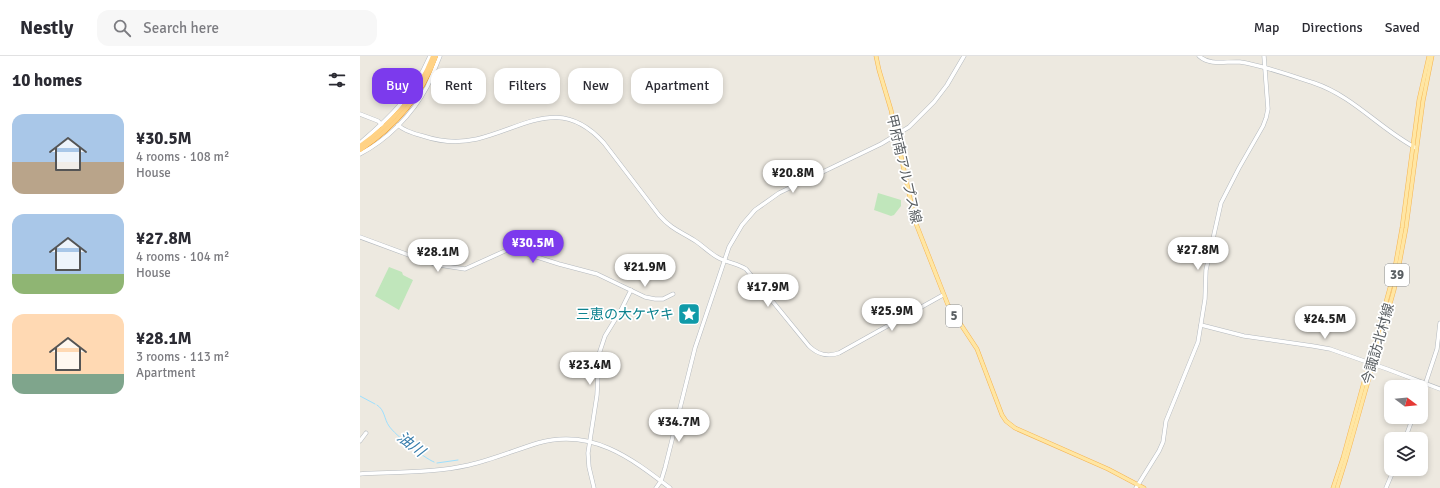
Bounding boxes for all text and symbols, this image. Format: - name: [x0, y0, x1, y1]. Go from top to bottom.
- search box: [97, 10, 377, 46]
- text: Nestly: [20, 16, 73, 40]
- icon: search: [111, 17, 133, 39]
- text: Search here: [143, 19, 219, 37]
- text: Map: [1254, 19, 1280, 36]
- text: Directions: [1302, 19, 1363, 36]
- text: Saved: [1385, 19, 1420, 36]
- chip: Buy: [372, 68, 423, 104]
- chip: Rent: [431, 68, 486, 104]
- chip: Filters: [494, 68, 560, 104]
- chip: New: [568, 68, 623, 104]
- chip: Apartment: [631, 68, 723, 104]
- icon: filters: [326, 69, 348, 91]
- text: 10 homes: [12, 70, 82, 91]
- street label: 甲府南アルプス線: [883, 113, 925, 225]
- text: ¥30.5M: [136, 128, 192, 149]
- icon: home: [44, 130, 92, 178]
- text: 4 rooms · 108 m²: [136, 149, 229, 165]
- pin: ¥20.8M: [760, 160, 826, 194]
- text: House: [136, 165, 171, 181]
- text: ¥20.8M: [772, 165, 814, 181]
- text: ¥27.8M: [136, 228, 192, 249]
- icon: home: [44, 230, 92, 278]
- pin: ¥30.5M: [500, 230, 566, 264]
- text: ¥30.5M: [512, 235, 554, 251]
- pin: ¥27.8M: [1165, 237, 1231, 271]
- pin: ¥28.1M: [405, 239, 471, 273]
- text: ¥27.8M: [1177, 242, 1219, 258]
- text: ¥28.1M: [417, 244, 459, 260]
- text: 4 rooms · 104 m²: [136, 249, 229, 265]
- pin: ¥21.9M: [612, 254, 678, 288]
- text: ¥21.9M: [624, 259, 666, 275]
- road number: 39: [1385, 264, 1409, 286]
- text: House: [136, 265, 171, 281]
- pin: ¥17.9M: [735, 274, 801, 308]
- text: ¥17.9M: [747, 279, 789, 295]
- pin: ¥25.9M: [859, 298, 925, 332]
- place icon: 三恵の大ケヤキ: [676, 301, 702, 327]
- street label: 今諏訪北村線: [1358, 301, 1398, 387]
- text: ¥25.9M: [871, 303, 913, 319]
- road number: 5: [946, 305, 962, 327]
- place label: 三恵の大ケヤキ: [576, 306, 674, 323]
- pin: ¥24.5M: [1292, 306, 1358, 340]
- text: ¥24.5M: [1304, 311, 1346, 327]
- text: ¥28.1M: [136, 328, 192, 349]
- icon: home: [44, 330, 92, 378]
- text: 3 rooms · 113 m²: [136, 349, 229, 365]
- pin: ¥23.4M: [557, 352, 623, 386]
- text: ¥23.4M: [569, 357, 611, 373]
- text: Apartment: [136, 365, 196, 381]
- north arrow: [1384, 380, 1428, 424]
- map controls: [1384, 380, 1428, 476]
- pin: ¥34.7M: [646, 409, 712, 443]
- text: ¥34.7M: [658, 414, 700, 430]
- water label: 油川: [394, 428, 430, 462]
- button: layers: [1384, 432, 1428, 476]

